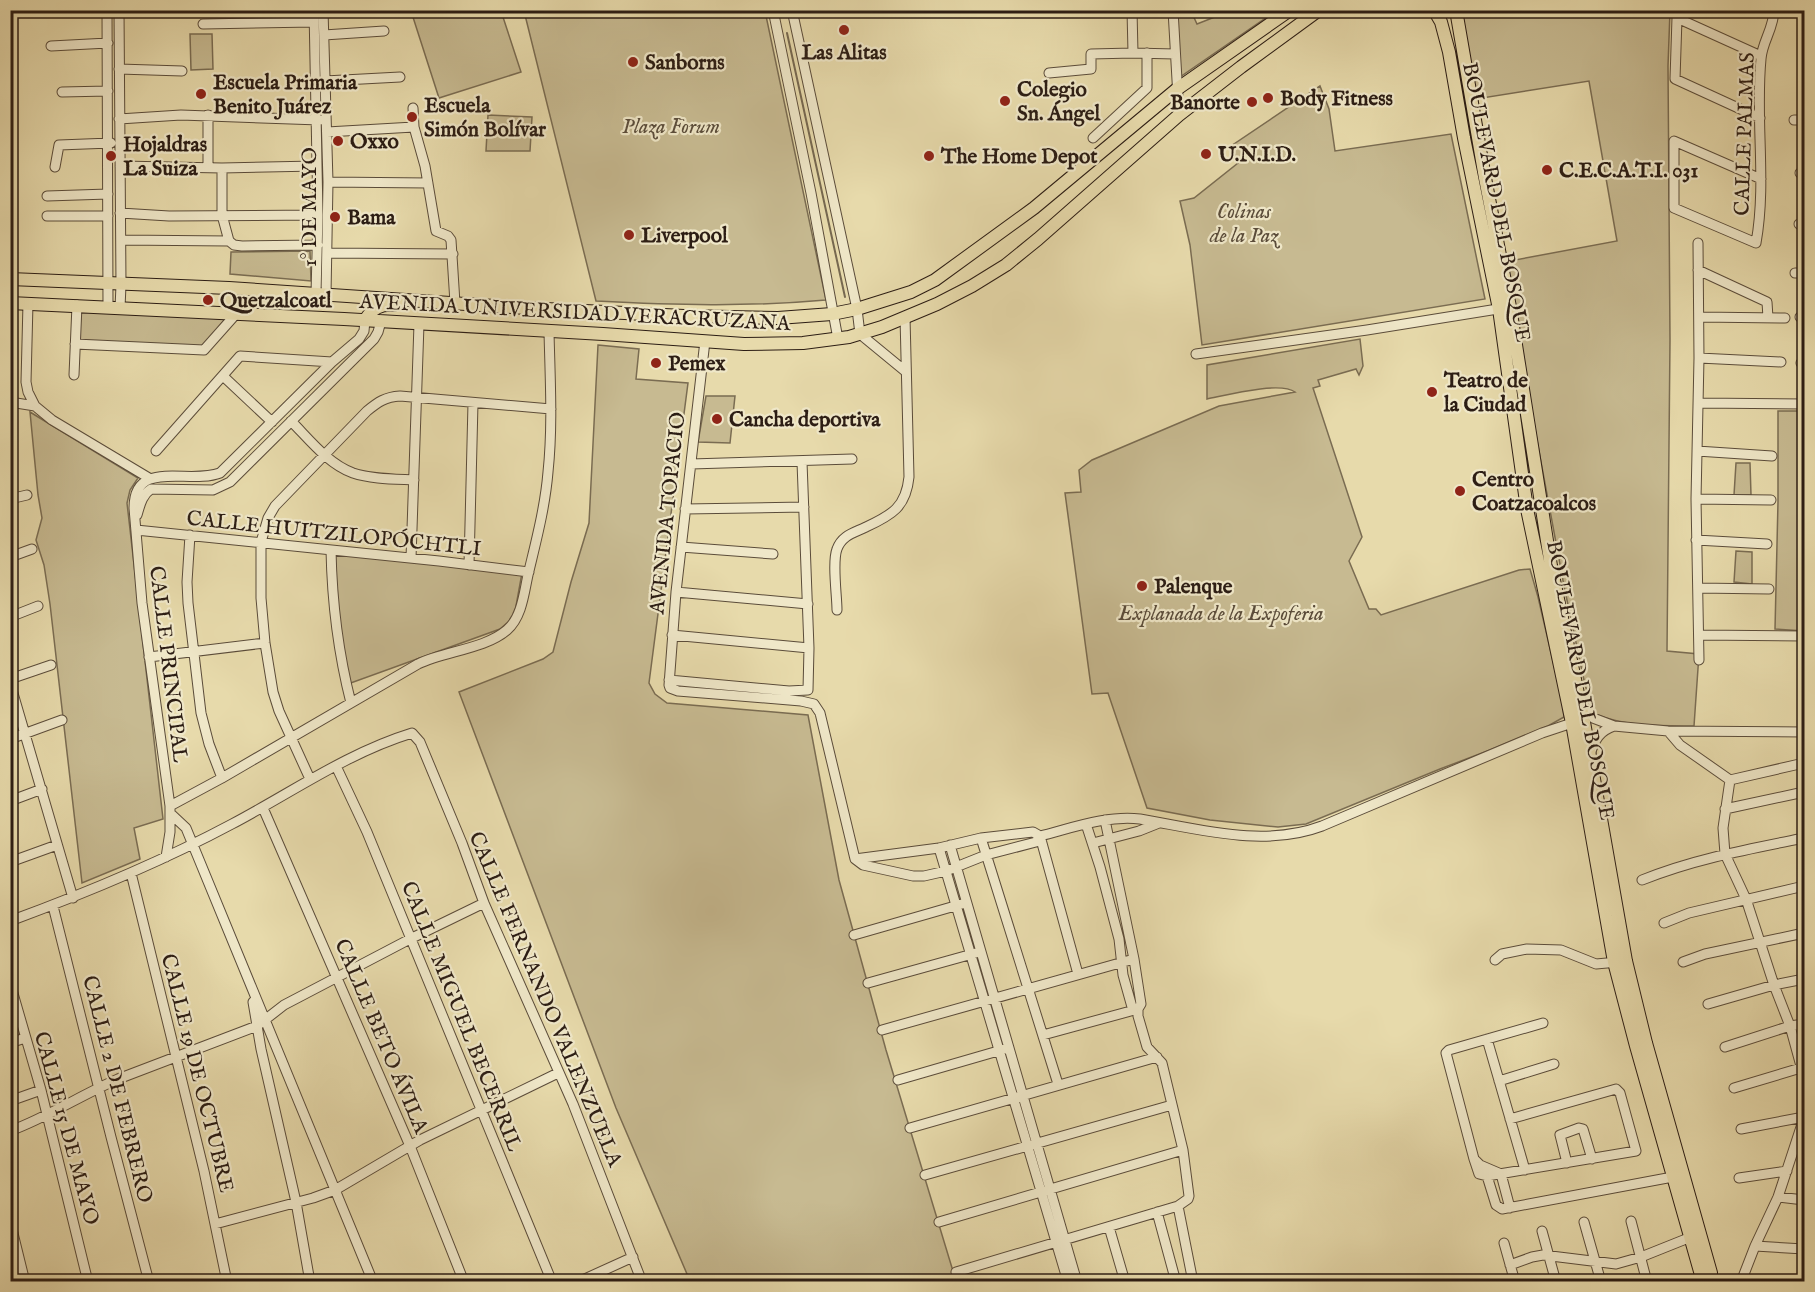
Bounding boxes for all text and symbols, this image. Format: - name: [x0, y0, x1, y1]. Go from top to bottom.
- marker: Las Alitas: [837, 23, 851, 37]
- place label: Las Alitas: [801, 40, 887, 67]
- place label: Sanborns: [645, 50, 725, 77]
- street label: CALLE PALMAS: [1729, 52, 1762, 216]
- marker: Sanborns: [626, 55, 640, 69]
- street label: BOULEVARD DEL BOSQUE: [1455, 60, 1536, 344]
- place label: Escuela Primaria Benito Juárez: [213, 70, 358, 121]
- place label: Colegio Sn. Ángel: [1017, 77, 1101, 128]
- place label: Body Fitness: [1280, 86, 1393, 113]
- marker: Escuela Primaria Benito Juárez: [194, 87, 208, 101]
- place label: Banorte: [1170, 90, 1240, 117]
- marker: Body Fitness: [1261, 91, 1275, 105]
- place label: Escuela Simón Bolívar: [424, 93, 546, 144]
- marker: Colegio Sn. Ángel: [998, 94, 1012, 108]
- marker: Banorte: [1245, 95, 1259, 109]
- marker: Escuela Simón Bolívar: [405, 110, 419, 124]
- park label: Plaza Forum: [622, 114, 720, 141]
- place label: Oxxo: [350, 129, 400, 156]
- place label: Hojaldras La Suiza: [123, 132, 207, 183]
- marker: Oxxo: [331, 134, 345, 148]
- place label: U.N.I.D.: [1217, 142, 1296, 169]
- place label: The Home Depot: [940, 144, 1098, 171]
- street label: 1° DE MAYO: [297, 147, 324, 267]
- marker: U.N.I.D.: [1199, 147, 1213, 161]
- marker: Hojaldras La Suiza: [104, 149, 118, 163]
- marker: The Home Depot: [922, 149, 936, 163]
- place label: C.E.C.A.T.I. 031: [1559, 158, 1698, 185]
- marker: C.E.C.A.T.I. 031: [1540, 163, 1554, 177]
- park label: Colinas de la Paz: [1209, 199, 1280, 250]
- place label: Bama: [347, 205, 396, 232]
- marker: Bama: [328, 210, 342, 224]
- place label: Liverpool: [641, 223, 729, 250]
- marker: Liverpool: [622, 228, 636, 242]
- place label: Quetzalcoatl: [220, 288, 333, 315]
- street label: AVENIDA UNIVERSIDAD VERACRUZANA: [358, 289, 792, 338]
- marker: Quetzalcoatl: [201, 293, 215, 307]
- place label: Pemex: [668, 351, 726, 378]
- marker: Pemex: [649, 356, 663, 370]
- place label: Teatro de la Ciudad: [1443, 368, 1528, 419]
- marker: Teatro de la Ciudad: [1425, 385, 1439, 399]
- place label: Cancha deportiva: [729, 407, 881, 434]
- street label: AVENIDA TOPACIO: [644, 411, 693, 617]
- marker: Cancha deportiva: [710, 412, 724, 426]
- place label: Centro Coatzacoalcos: [1472, 467, 1596, 518]
- marker: Centro Coatzacoalcos: [1453, 484, 1467, 498]
- street label: CALLE HUITZILOPÓCHTLI: [185, 505, 483, 563]
- street label: BOULEVARD DEL BOSQUE: [1539, 538, 1620, 822]
- street label: CALLE PRINCIPAL: [142, 564, 193, 764]
- place label: Palenque: [1154, 574, 1233, 601]
- marker: Palenque: [1135, 579, 1149, 593]
- park label: Explanada de la Expoferia: [1117, 601, 1324, 628]
- street label: CALLE FERNANDO VALENZUELA: [462, 828, 628, 1172]
- street label: CALLE MIGUEL BECERRIL: [394, 878, 527, 1156]
- street label: CALLE BETO ÁVILA: [327, 935, 435, 1139]
- street label: CALLE 19 DE OCTUBRE: [154, 951, 239, 1196]
- street label: CALLE 2 DE FEBRERO: [75, 973, 158, 1206]
- street label: CALLE 15 DE MAYO: [27, 1029, 104, 1228]

